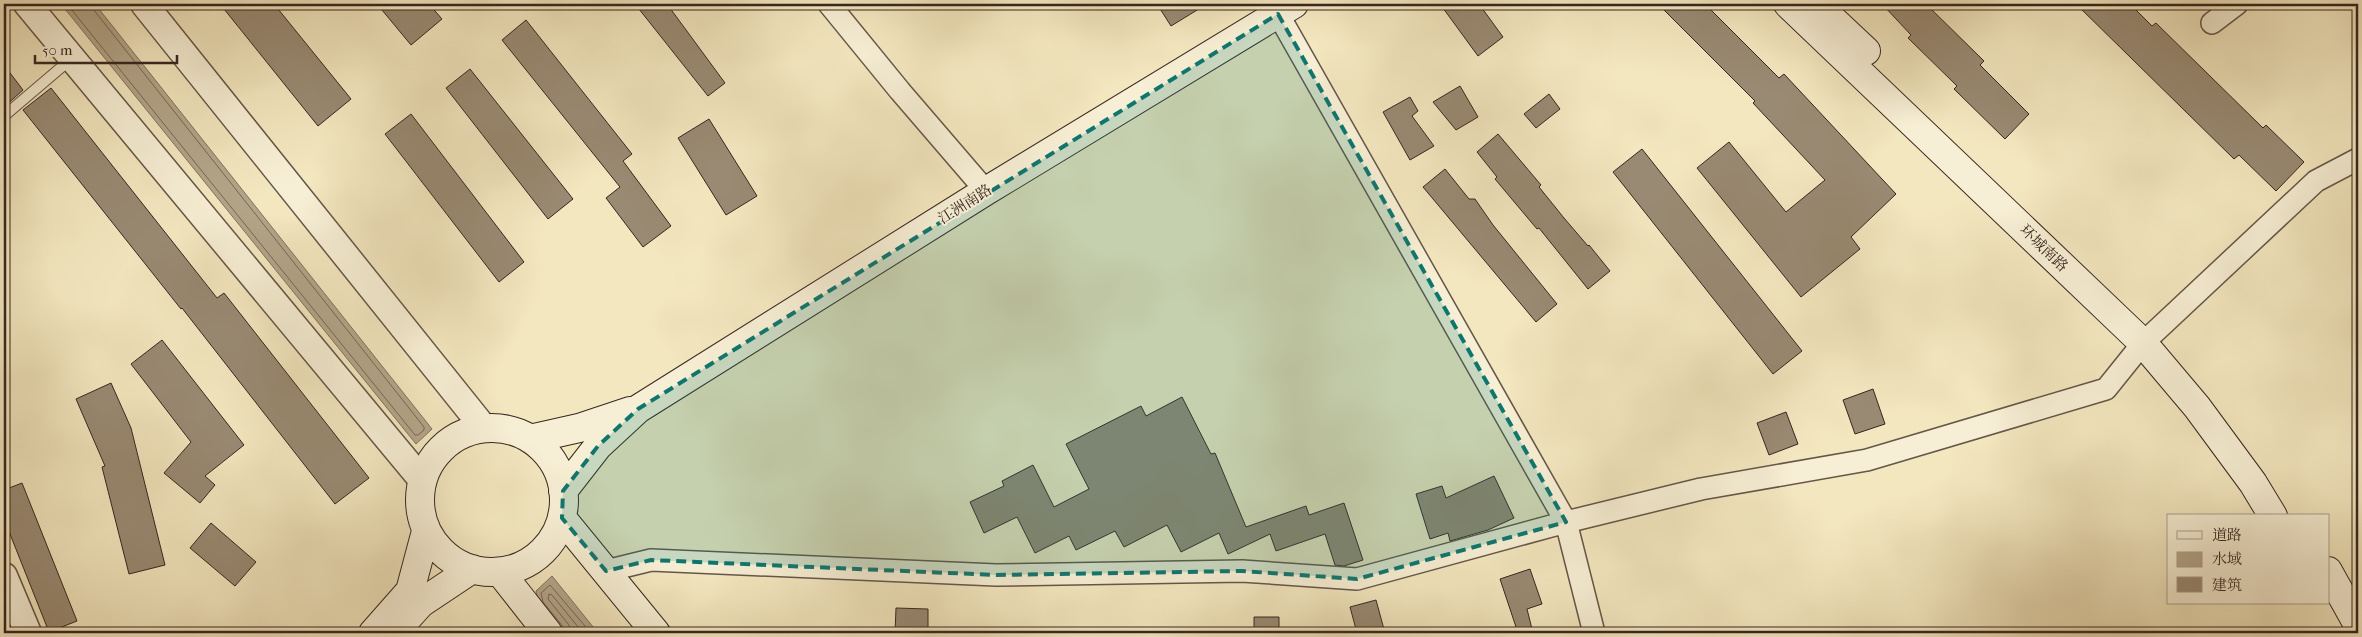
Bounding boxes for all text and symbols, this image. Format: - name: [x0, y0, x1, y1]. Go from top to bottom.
- scale bar: [35, 32, 178, 64]
- text: 50 m: [42, 41, 73, 59]
- street label: 江洲南路: [935, 180, 995, 228]
- street label: 环城南路: [2016, 221, 2072, 275]
- legend: [2167, 514, 2330, 604]
- text: 道路: [2212, 526, 2242, 544]
- text: 水域: [2212, 550, 2242, 568]
- text: 建筑: [2212, 576, 2242, 594]

